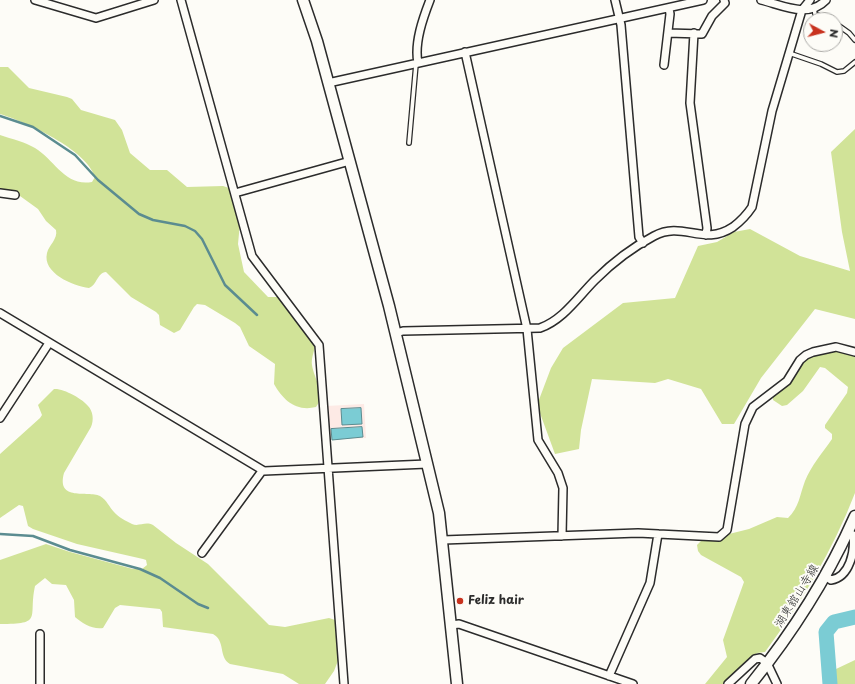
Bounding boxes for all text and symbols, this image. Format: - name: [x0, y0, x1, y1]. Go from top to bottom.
- north arrow: [803, 12, 843, 52]
- text: N: [825, 28, 843, 39]
- street label: 湖東舘山寺線: [772, 562, 822, 630]
- place label: Feliz hair: [468, 594, 524, 608]
- marker: Feliz hair: [455, 596, 465, 606]

